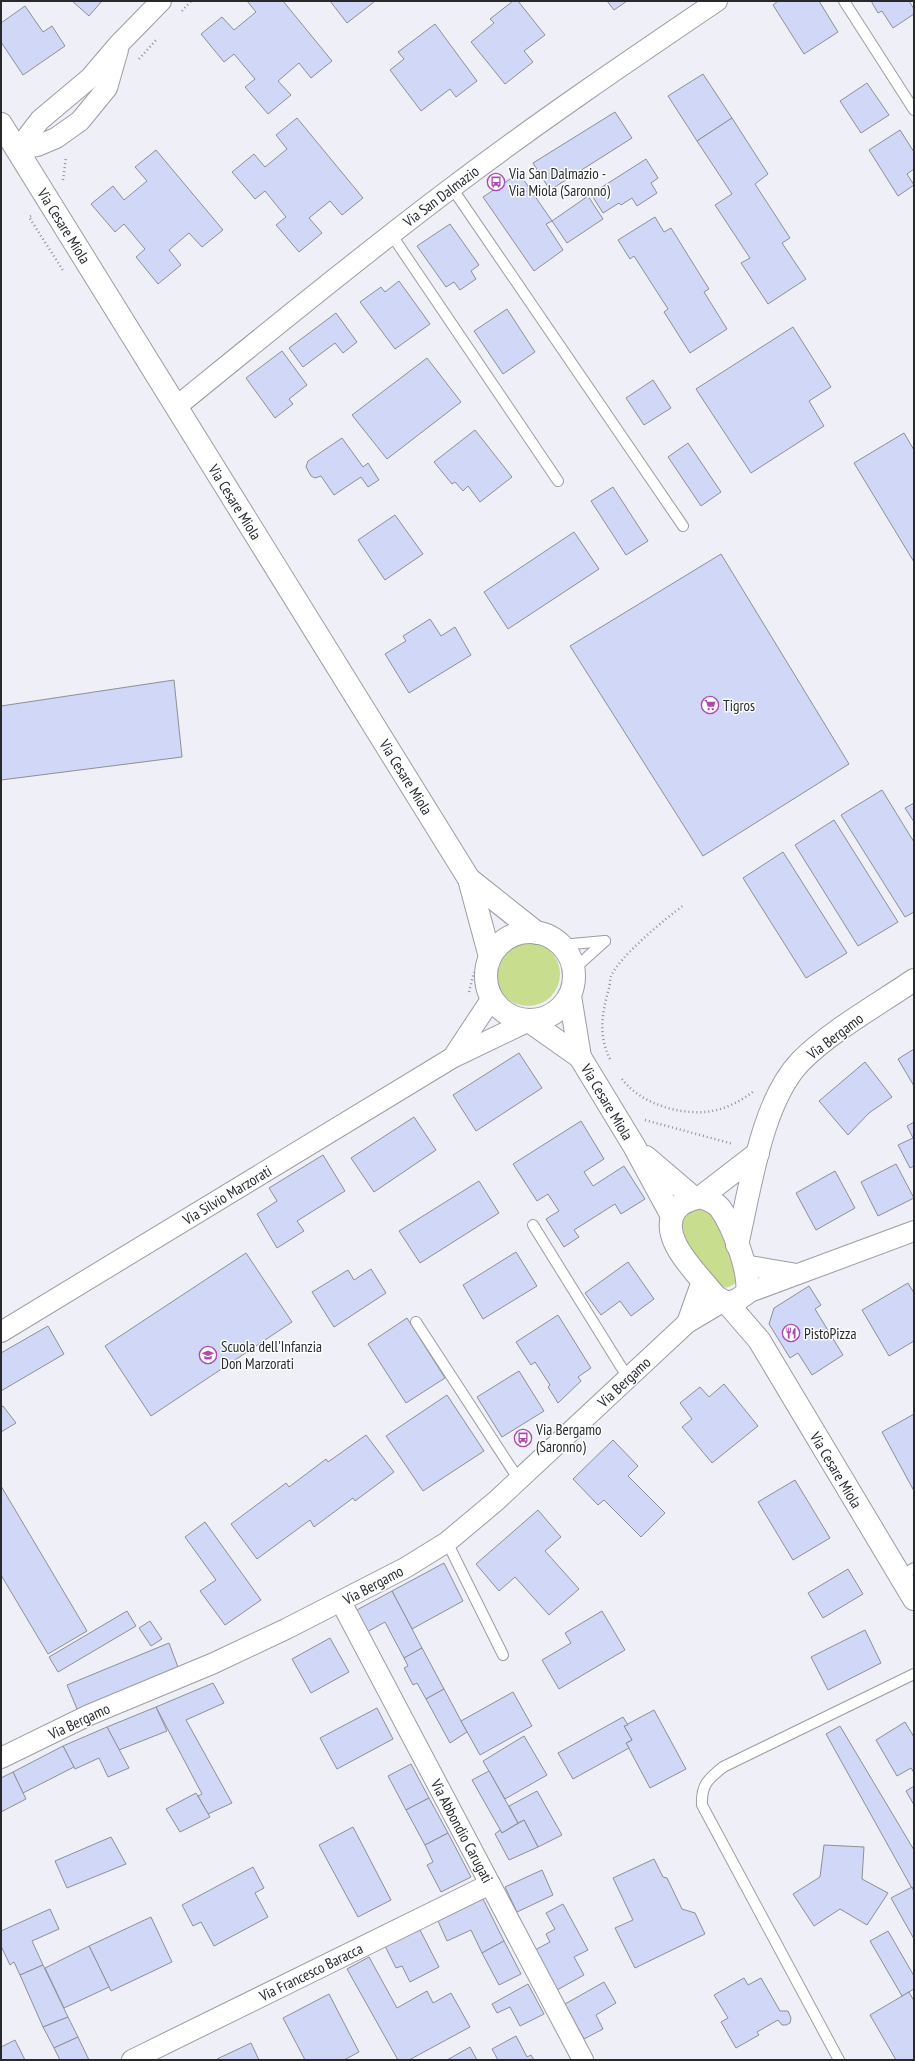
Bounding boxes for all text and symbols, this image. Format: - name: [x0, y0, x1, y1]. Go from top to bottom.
- street label: Via San Dalmazio: [399, 161, 483, 231]
- place label: Via San Dalmazio - Via Miola (Saronno): [508, 164, 611, 200]
- bus stop icon: Via San Dalmazio - Via Miola (Saronno): [486, 172, 506, 192]
- street label: Via Cesare Miola: [33, 184, 95, 267]
- street label: Via Cesare Miola: [204, 460, 266, 543]
- supermarket icon: Tigros: [700, 695, 720, 715]
- place label: Tigros: [723, 696, 755, 715]
- street label: Via Cesare Miola: [375, 735, 437, 818]
- street label: Via Bergamo: [802, 1009, 867, 1064]
- street label: Via Cesare Miola: [576, 1060, 637, 1143]
- street label: Via Silvio Marzorati: [178, 1161, 275, 1229]
- restaurant icon: PistoPizza: [781, 1323, 801, 1343]
- place label: PistoPizza: [804, 1324, 856, 1343]
- place label: Scuola dell'Infanzia Don Marzorati: [221, 1337, 322, 1373]
- school or university icon: Scuola dell'Infanzia Don Marzorati: [198, 1345, 218, 1365]
- street label: Via Bergamo: [593, 1353, 654, 1412]
- place label: Via Bergamo (Saronno): [535, 1420, 601, 1456]
- bus stop icon: Via Bergamo (Saronno): [513, 1428, 533, 1448]
- street label: Via Cesare Miola: [805, 1428, 866, 1511]
- street label: Via Bergamo: [339, 1561, 406, 1609]
- street label: Via Bergamo: [44, 1699, 113, 1744]
- street label: Via Abbondio Carugati: [426, 1775, 497, 1886]
- street label: Via Francesco Baracca: [255, 1939, 366, 2006]

